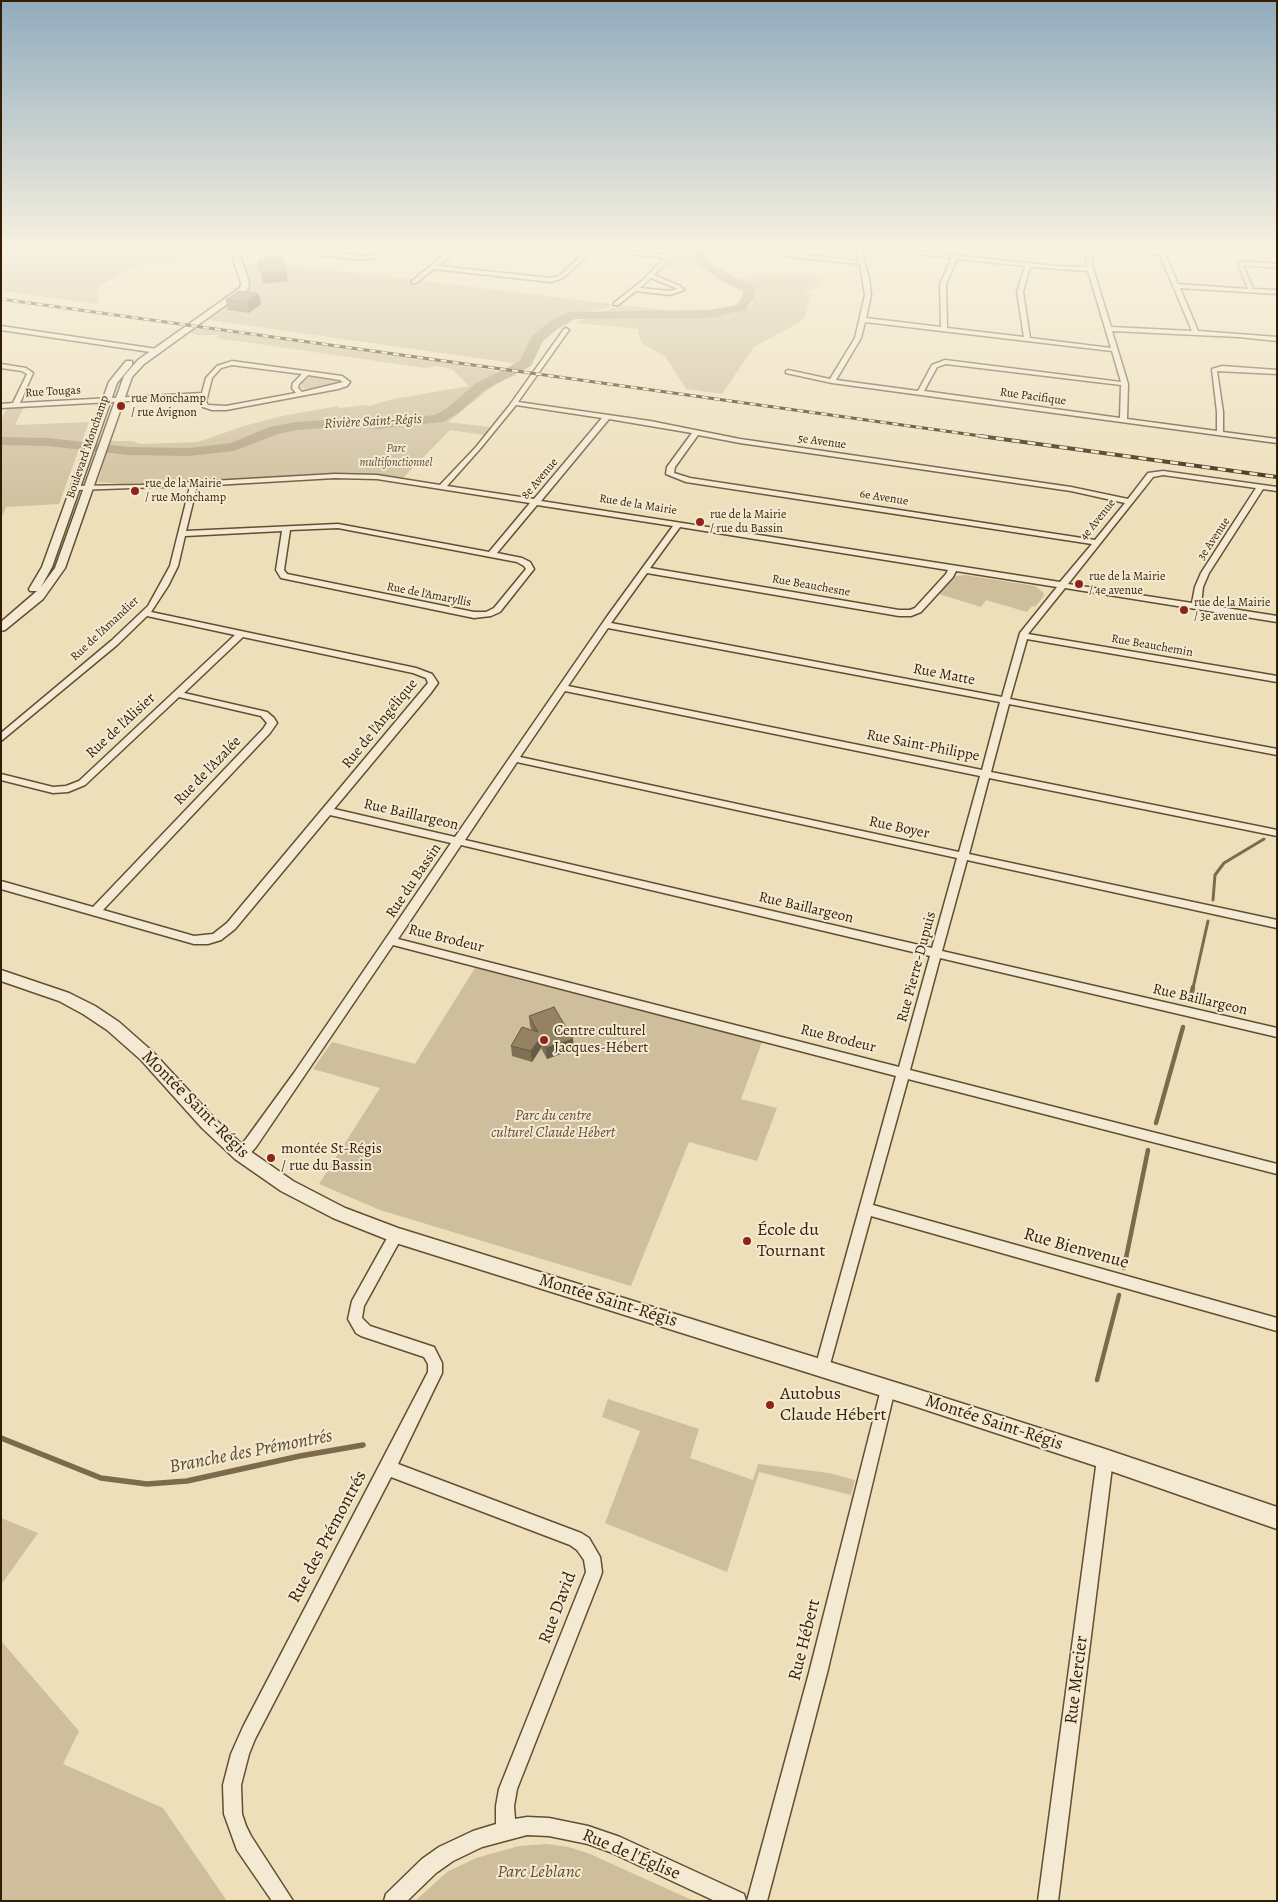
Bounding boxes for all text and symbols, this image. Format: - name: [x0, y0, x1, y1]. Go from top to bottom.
- street label: Rue Tougas: [25, 383, 81, 401]
- street label: Rue Pacifique: [999, 385, 1067, 409]
- place label: rue Monchamp / rue Avignon: [131, 392, 206, 420]
- street label: Boulevard Monchamp: [64, 394, 112, 500]
- marker: rue Monchamp / rue Avignon: [115, 400, 127, 412]
- water label: Rivière Saint-Régis: [324, 411, 422, 433]
- street label: 5e Avenue: [797, 431, 847, 453]
- park label: Parc multifonctionnel: [360, 442, 432, 470]
- street label: 8e Avenue: [519, 455, 561, 503]
- place label: rue de la Mairie / rue Monchamp: [145, 477, 226, 505]
- marker: rue de la Mairie / rue Monchamp: [129, 485, 141, 497]
- street label: 6e Avenue: [859, 487, 909, 509]
- street label: Rue de la Mairie: [598, 492, 678, 518]
- street label: 4e Avenue: [1077, 496, 1119, 544]
- place label: rue de la Mairie / rue du Bassin: [710, 508, 786, 536]
- street label: 3e Avenue: [1194, 515, 1234, 563]
- marker: rue de la Mairie / rue du Bassin: [694, 516, 706, 528]
- place label: rue de la Mairie / 4e avenue: [1089, 570, 1165, 598]
- street label: Rue Beauchesne: [771, 572, 851, 600]
- marker: rue de la Mairie / 4e avenue: [1073, 578, 1085, 590]
- street label: Rue de l'Amaryllis: [386, 580, 472, 610]
- street label: Rue de l'Amandier: [68, 594, 142, 664]
- place label: rue de la Mairie / 3e avenue: [1194, 596, 1270, 624]
- marker: rue de la Mairie / 3e avenue: [1178, 604, 1190, 616]
- street label: Rue Beauchemin: [1110, 632, 1194, 660]
- street label: Rue Matte: [912, 660, 976, 690]
- street label: Rue de l'Angélique: [338, 675, 422, 773]
- street label: Rue de l'Alisier: [83, 689, 159, 763]
- street label: Rue Saint-Philippe: [865, 726, 981, 766]
- street label: Rue de l'Azalée: [171, 733, 245, 809]
- street label: Rue Baillargeon: [362, 795, 460, 835]
- street label: Rue Boyer: [867, 813, 931, 843]
- street label: Rue du Bassin: [382, 840, 446, 922]
- street label: Rue Baillargeon: [757, 888, 855, 928]
- street label: Rue Pierre-Dupuis: [894, 910, 940, 1024]
- street label: Rue Brodeur: [406, 921, 486, 957]
- street label: Rue Baillargeon: [1151, 980, 1249, 1020]
- street label: Rue Brodeur: [798, 1021, 878, 1057]
- place label: Centre culturel Jacques-Hébert: [554, 1022, 648, 1057]
- marker: Centre culturel Jacques-Hébert: [538, 1034, 550, 1046]
- street label: Montée Saint-Régis: [137, 1047, 253, 1163]
- park label: Parc du centre culturel Claude Hébert: [491, 1107, 615, 1142]
- place label: montée St-Régis / rue du Bassin: [281, 1140, 382, 1175]
- marker: montée St-Régis / rue du Bassin: [265, 1152, 277, 1164]
- place label: École du Tournant: [757, 1220, 825, 1262]
- street label: Rue Bienvenue: [1021, 1224, 1131, 1274]
- marker: École du Tournant: [741, 1235, 753, 1247]
- street label: Montée Saint-Régis: [536, 1270, 680, 1332]
- place label: Autobus Claude Hébert: [780, 1384, 886, 1426]
- street label: Montée Saint-Régis: [922, 1391, 1066, 1455]
- marker: Autobus Claude Hébert: [764, 1399, 776, 1411]
- water label: Branche des Prémontrés: [168, 1425, 334, 1479]
- street label: Rue des Prémontrés: [284, 1467, 372, 1607]
- street label: Rue David: [534, 1569, 582, 1647]
- street label: Rue Hébert: [784, 1597, 826, 1683]
- street label: Rue Mercier: [1061, 1634, 1093, 1726]
- street label: Rue de l'Église: [579, 1825, 683, 1885]
- park label: Parc Leblanc: [497, 1862, 581, 1884]

